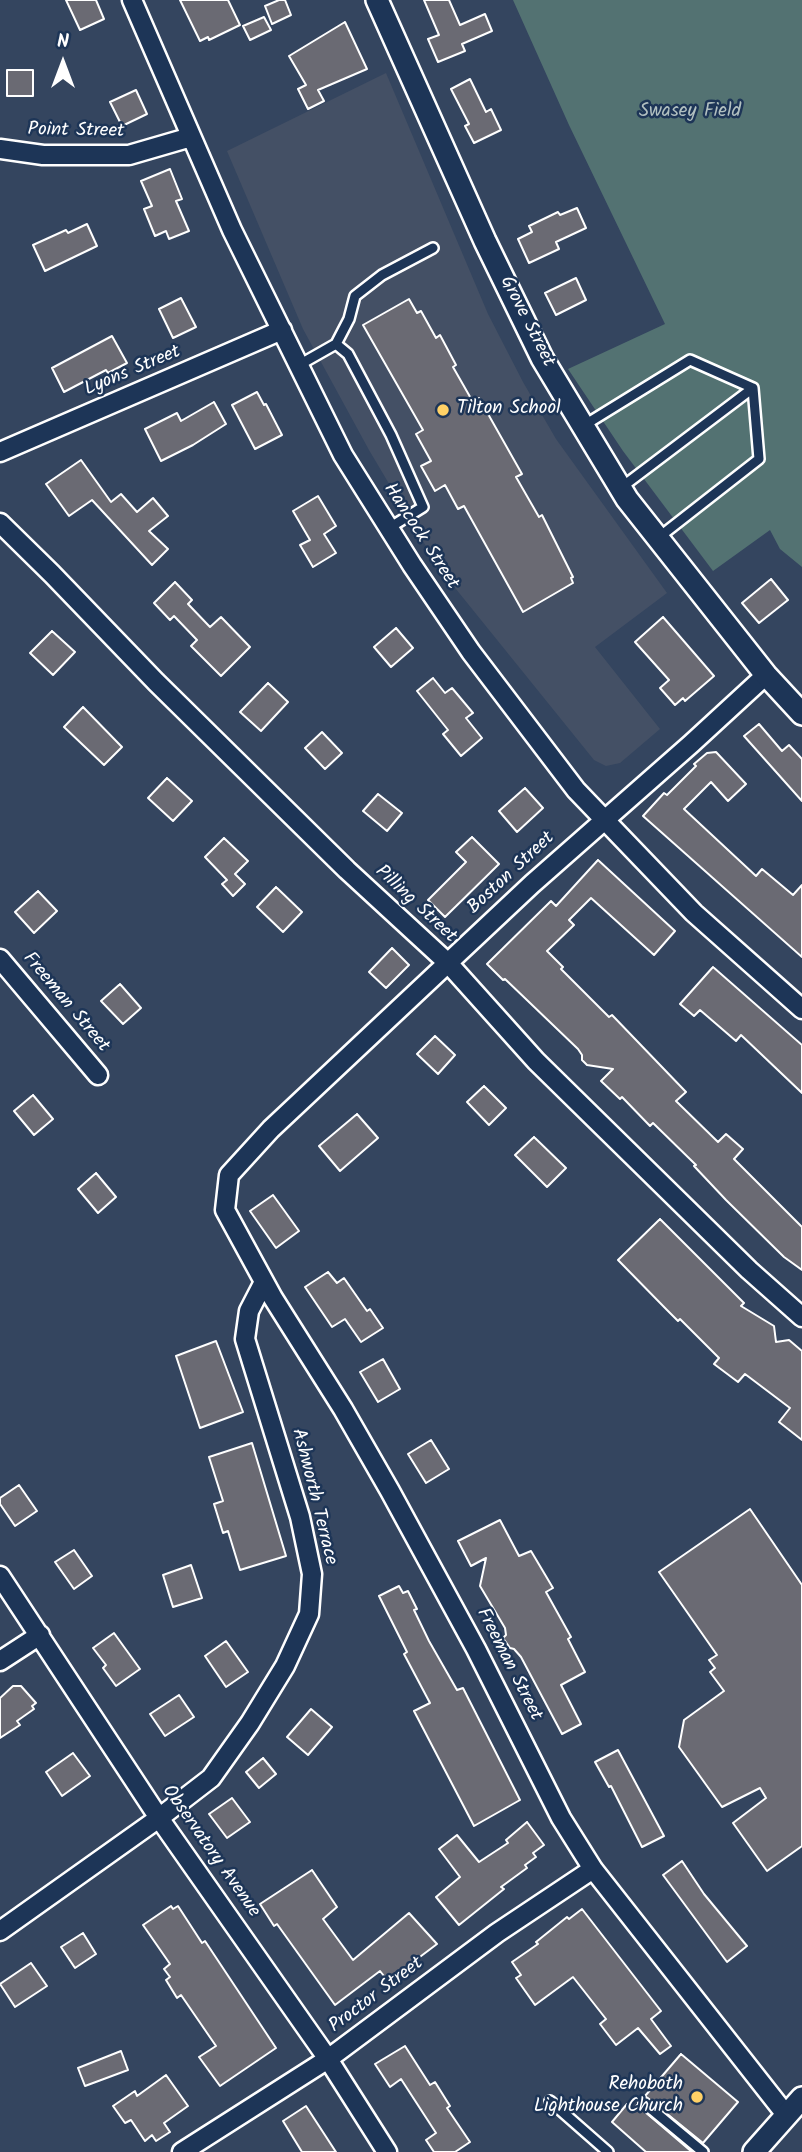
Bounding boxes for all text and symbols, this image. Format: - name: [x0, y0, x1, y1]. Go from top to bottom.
- text: N: [57, 27, 69, 57]
- north arrow: [28, 28, 98, 98]
- park label: Swasey Field: [639, 102, 741, 124]
- street label: Point Street: [27, 120, 125, 144]
- street label: Grove Street: [493, 273, 559, 371]
- street label: Lyons Street: [82, 342, 184, 402]
- place label: Tilton School: [457, 399, 561, 421]
- marker: Tilton School: [435, 402, 451, 418]
- street label: Hancock Street: [377, 480, 463, 594]
- street label: Boston Street: [464, 828, 560, 920]
- street label: Pilling Street: [369, 861, 461, 949]
- street label: Freeman Street: [17, 948, 113, 1058]
- street label: Ashworth Terrace: [285, 1426, 341, 1568]
- street label: Freeman Street: [470, 1605, 546, 1725]
- street label: Observatory Avenue: [156, 1781, 264, 1923]
- street label: Proctor Street: [326, 1953, 428, 2039]
- place label: Rehoboth Lighthouse Church: [534, 2075, 683, 2119]
- marker: Rehoboth Lighthouse Church: [689, 2089, 705, 2105]

